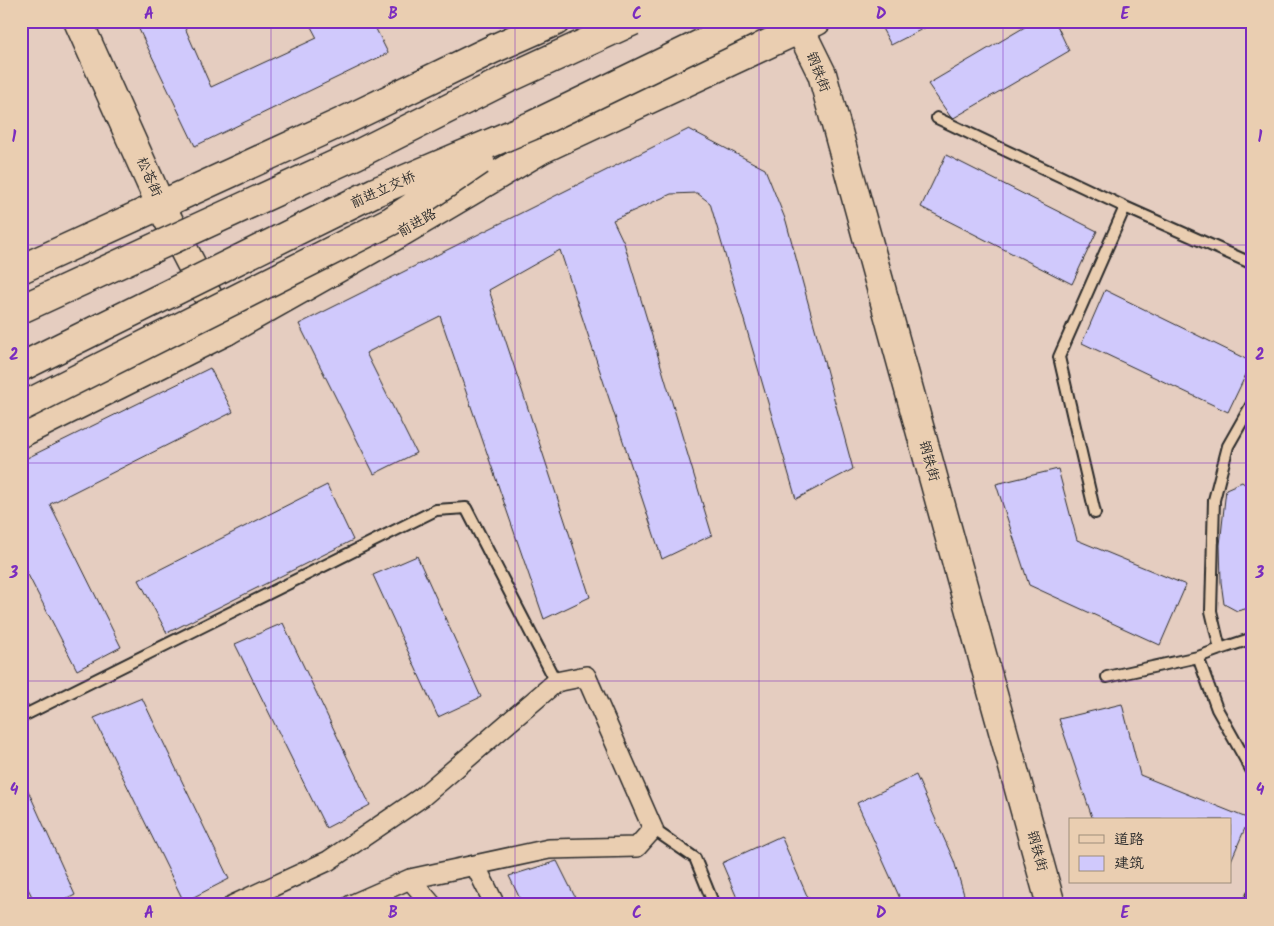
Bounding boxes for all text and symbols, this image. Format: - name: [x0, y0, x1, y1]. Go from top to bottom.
- text: A: [144, 2, 154, 27]
- text: B: [388, 2, 398, 27]
- text: C: [632, 2, 642, 27]
- text: D: [876, 2, 887, 27]
- text: E: [1121, 2, 1131, 27]
- street label: 钢铁街: [800, 48, 836, 96]
- text: 1: [12, 125, 17, 150]
- text: 1: [1258, 125, 1263, 150]
- street label: 松苍街: [130, 153, 168, 201]
- street label: 前进立交桥: [347, 166, 419, 214]
- street label: 前进路: [393, 203, 441, 243]
- text: 2: [9, 343, 19, 368]
- text: 2: [1255, 343, 1265, 368]
- street label: 钢铁街: [913, 438, 945, 484]
- text: 3: [9, 561, 19, 586]
- text: 3: [1255, 561, 1265, 586]
- text: 4: [10, 778, 19, 803]
- text: 4: [1256, 778, 1265, 803]
- legend: [1069, 818, 1232, 884]
- street label: 钢铁街: [1021, 828, 1053, 874]
- text: 道路: [1114, 828, 1144, 852]
- text: 建筑: [1114, 852, 1144, 876]
- text: A: [144, 901, 154, 926]
- text: B: [388, 901, 398, 926]
- text: C: [632, 901, 642, 926]
- text: D: [876, 901, 887, 926]
- text: E: [1121, 901, 1131, 926]

